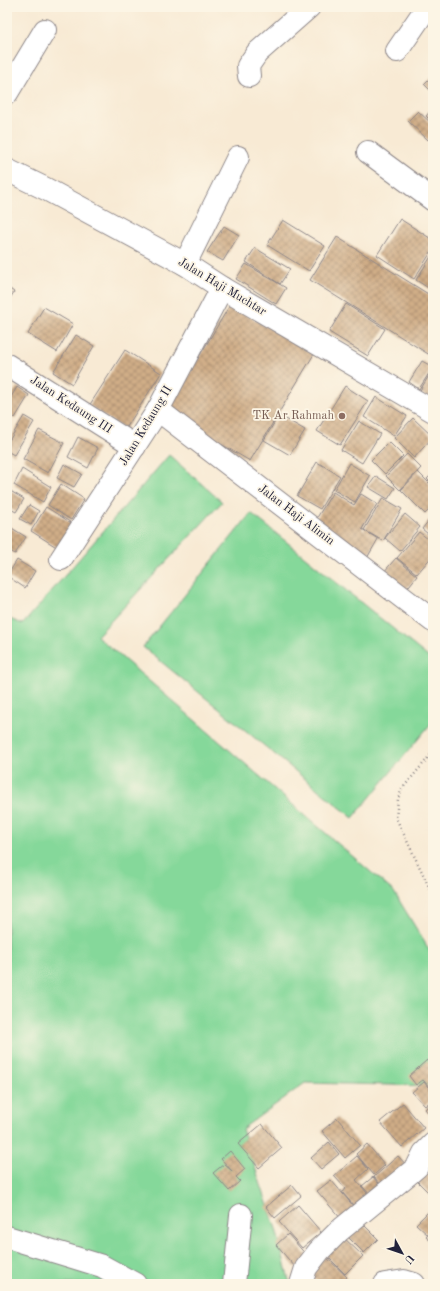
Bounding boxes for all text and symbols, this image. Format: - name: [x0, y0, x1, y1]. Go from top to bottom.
- street label: Jalan Haji Muchtar: [176, 256, 268, 318]
- street label: Jalan Kedaung III: [28, 374, 114, 436]
- street label: Jalan Kedaung II: [118, 384, 175, 468]
- place label: TK Ar Rahmah: [253, 410, 334, 422]
- marker: TK Ar Rahmah: [337, 411, 347, 421]
- street label: Jalan Haji Alimin: [256, 482, 337, 548]
- north arrow: [382, 1233, 422, 1273]
- text: U: [401, 1252, 416, 1266]

